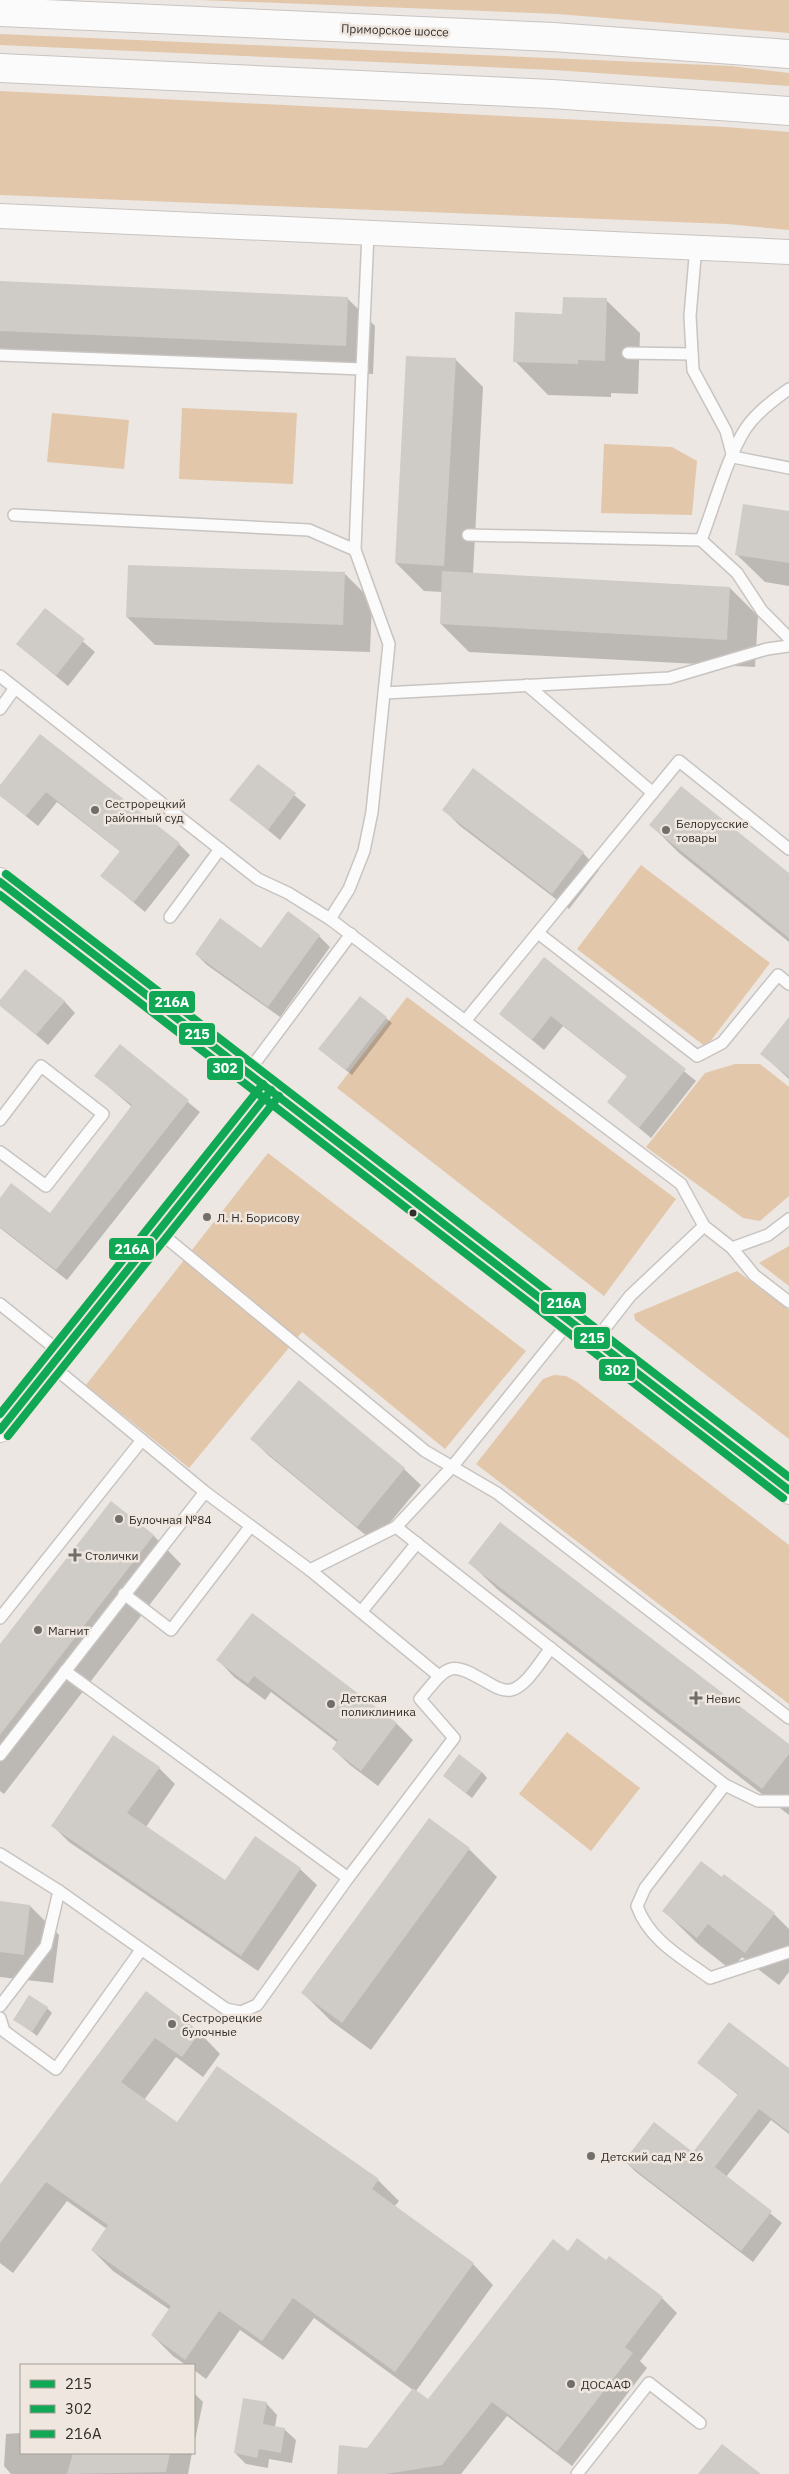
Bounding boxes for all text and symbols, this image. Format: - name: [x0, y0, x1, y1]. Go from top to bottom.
- street label: Приморское шоссе: [341, 21, 450, 39]
- place label: Сестрорецкий районный суд: [105, 796, 186, 825]
- marker: Сестрорецкий районный суд: [89, 804, 101, 816]
- place label: Белорусские товары: [676, 816, 749, 845]
- marker: Белорусские товары: [660, 824, 672, 836]
- line badge: 216А: [148, 990, 196, 1014]
- text: 216А: [155, 993, 190, 1011]
- line badge: 215: [178, 1022, 216, 1046]
- text: 215: [184, 1025, 210, 1043]
- line badge: 302: [206, 1057, 244, 1081]
- text: 302: [212, 1059, 238, 1077]
- unlabelled marker: [408, 1208, 418, 1218]
- place label: Л. Н. Борисову: [217, 1210, 300, 1225]
- marker: Л. Н. Борисову: [201, 1211, 213, 1223]
- line badge: 216А: [108, 1237, 155, 1261]
- text: 216А: [115, 1240, 150, 1258]
- line badge: 216А: [540, 1291, 587, 1315]
- text: 216А: [547, 1294, 582, 1312]
- line badge: 215: [573, 1326, 611, 1350]
- text: 215: [579, 1329, 605, 1347]
- line badge: 302: [598, 1358, 636, 1382]
- text: 302: [604, 1361, 630, 1379]
- place label: Булочная №84: [129, 1512, 212, 1527]
- marker: Булочная №84: [113, 1513, 125, 1525]
- place label: Столички: [85, 1548, 139, 1563]
- marker: Столички: [69, 1549, 81, 1561]
- place label: Магнит: [48, 1623, 89, 1638]
- marker: Магнит: [32, 1624, 44, 1636]
- place label: Детская поликлиника: [341, 1690, 416, 1719]
- place label: Невис: [706, 1691, 741, 1706]
- marker: Невис: [690, 1692, 702, 1704]
- marker: Детская поликлиника: [325, 1698, 337, 1710]
- place label: Сестрорецкие булочные: [182, 2010, 263, 2039]
- marker: Сестрорецкие булочные: [166, 2018, 178, 2030]
- place label: Детский сад № 26: [601, 2149, 703, 2164]
- marker: Детский сад № 26: [585, 2150, 597, 2162]
- legend: [20, 2364, 195, 2454]
- text: 215: [65, 2374, 92, 2393]
- place label: ДОСААФ: [581, 2377, 631, 2392]
- marker: ДОСААФ: [565, 2378, 577, 2390]
- text: 302: [65, 2399, 92, 2418]
- text: 216А: [65, 2424, 102, 2443]

